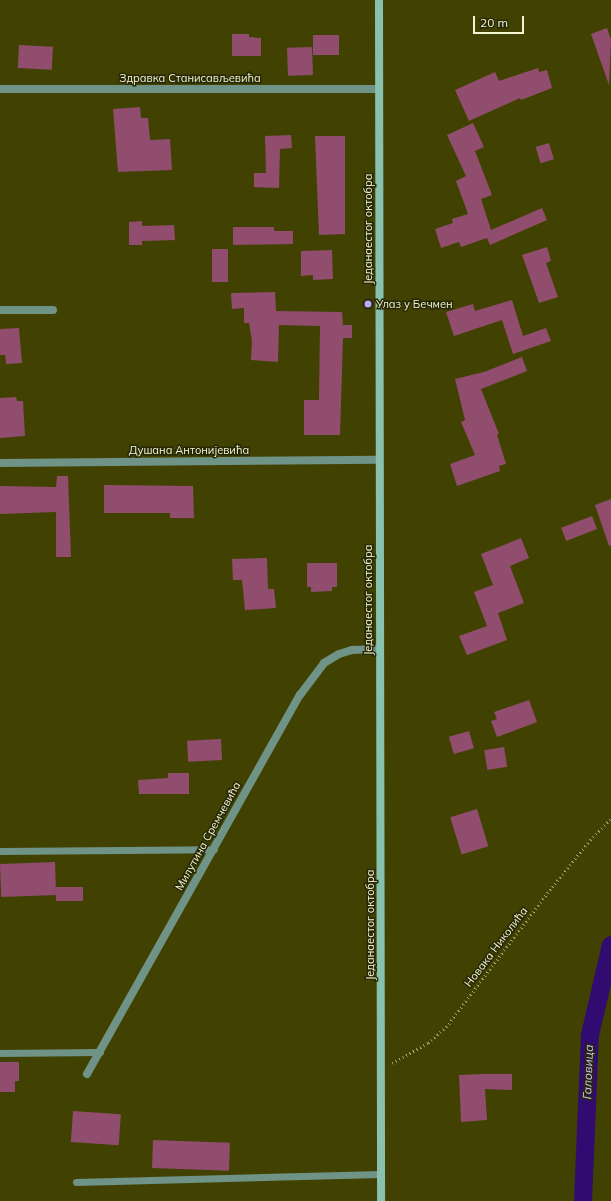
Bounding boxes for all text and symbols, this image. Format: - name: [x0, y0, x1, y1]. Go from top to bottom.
- scale bar: [475, 8, 526, 34]
- text: 20 m: [480, 15, 508, 30]
- street label: Здравка Станисављевића: [119, 71, 261, 85]
- street label: Једанаестог октобра: [361, 174, 375, 284]
- place label: Улаз у Бечмен: [376, 297, 453, 311]
- marker: Улаз у Бечмен: [363, 299, 373, 309]
- street label: Душана Антонијевића: [129, 443, 249, 457]
- street label: Једанаестог октобра: [361, 545, 375, 655]
- street label: Милутина Сремчевића: [173, 779, 243, 893]
- street label: Једанаестог октобра: [363, 870, 377, 980]
- street label: Новака Николића: [462, 904, 530, 990]
- water label: Галовица: [580, 1044, 596, 1100]

